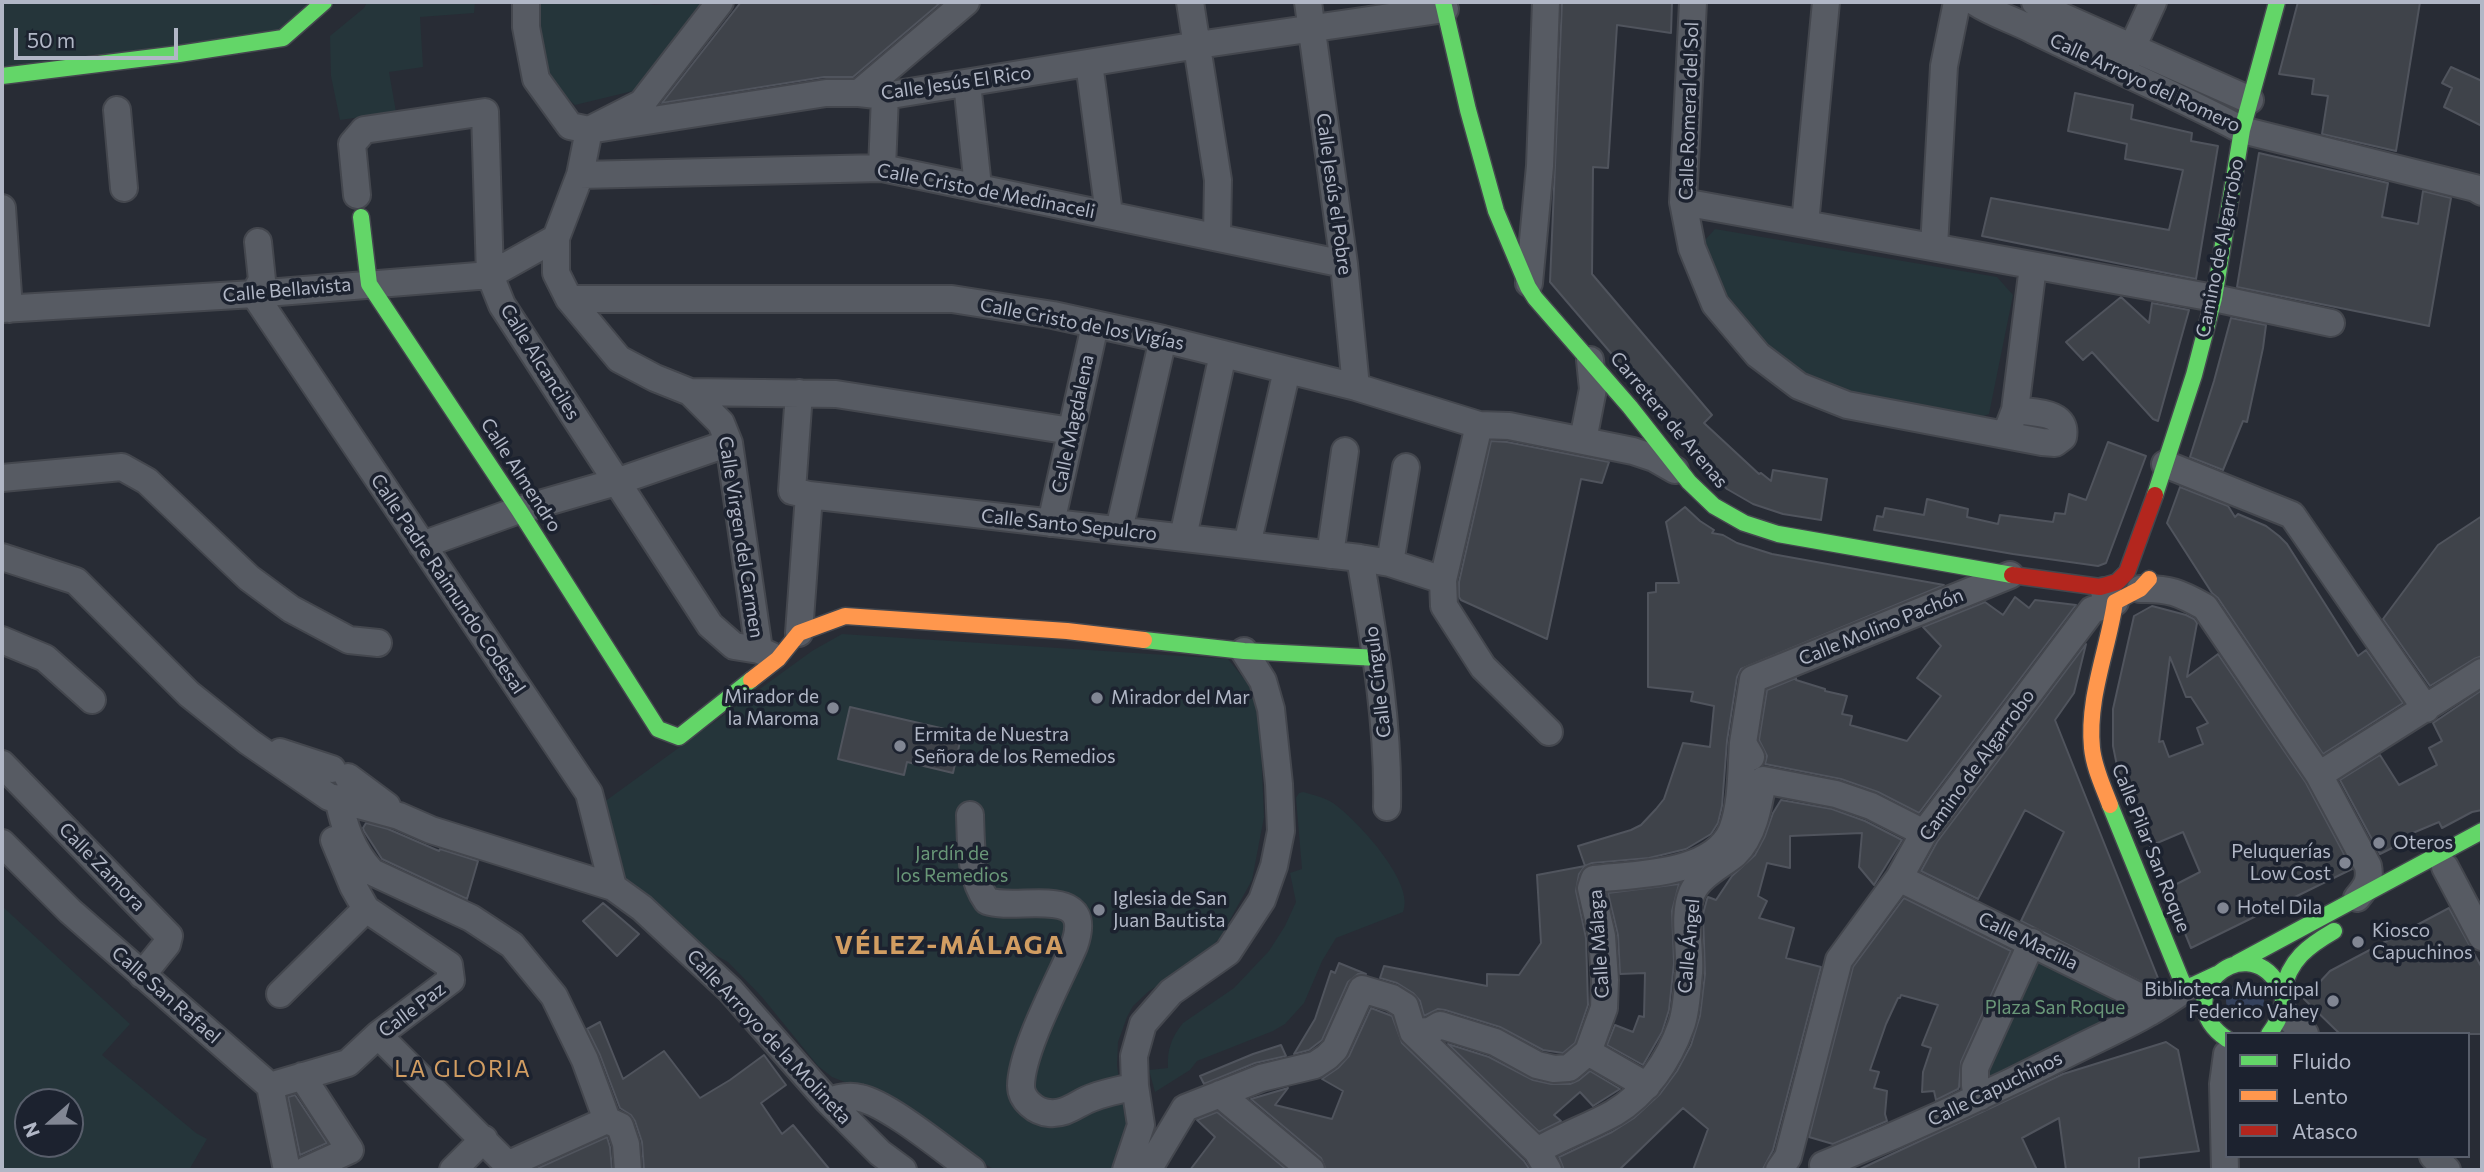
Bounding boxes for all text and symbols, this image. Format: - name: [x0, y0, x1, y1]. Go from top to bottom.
- scale bar: [18, 14, 182, 58]
- street label: Calle Romeral del Sol: [1674, 21, 1704, 201]
- text: 50 m: [27, 27, 75, 52]
- street label: Calle Arroyo del Romero: [2046, 29, 2244, 137]
- street label: Calle Jesús El Rico: [879, 61, 1033, 105]
- street label: Calle Jesús el Pobre: [1311, 112, 1357, 276]
- street label: Camino de Algarrobo: [2191, 157, 2249, 339]
- street label: Calle Cristo de Medinaceli: [875, 159, 1097, 223]
- street label: Calle Bellavista: [222, 273, 352, 307]
- street label: Calle Cristo de los Vigías: [978, 293, 1186, 355]
- street label: Calle Alcanciles: [495, 300, 585, 424]
- street label: Carretera de Arenas: [1605, 347, 1733, 493]
- street label: Calle Magdalena: [1047, 353, 1099, 495]
- street label: Calle Almendro: [476, 414, 566, 536]
- street label: Calle Virgen del Carmen: [714, 435, 768, 639]
- street label: Calle Padre Raimundo Codesal: [366, 470, 530, 698]
- street label: Calle Santo Sepulcro: [980, 504, 1158, 546]
- street label: Calle Molino Pachón: [1795, 584, 1967, 670]
- street label: Calle Cíngulo: [1360, 625, 1396, 739]
- street label: Camino de Algarrobo: [1914, 685, 2040, 845]
- place label: Mirador de la Maroma: [724, 686, 819, 730]
- place label: Mirador del Mar: [1111, 687, 1250, 709]
- marker: Mirador del Mar: [1089, 690, 1105, 706]
- marker: Mirador de la Maroma: [825, 700, 841, 716]
- place label: Ermita de Nuestra Señora de los Remedios: [914, 724, 1116, 768]
- marker: Ermita de Nuestra Señora de los Remedios: [892, 738, 908, 754]
- street label: Calle Pilar San Roque: [2107, 760, 2195, 936]
- street label: Calle Zamora: [54, 818, 150, 916]
- place label: Oteros: [2393, 832, 2453, 854]
- marker: Oteros: [2371, 835, 2387, 851]
- place label: Peluquerías Low Cost: [2231, 841, 2331, 885]
- park label: Jardín de los Remedios: [896, 843, 1008, 887]
- marker: Peluquerías Low Cost: [2337, 855, 2353, 871]
- place label: Iglesia de San Juan Bautista: [1113, 888, 1227, 932]
- street label: Calle Málaga: [1584, 889, 1614, 999]
- place label: Hotel Dila: [2237, 897, 2322, 919]
- street label: Calle Ángel: [1673, 898, 1705, 994]
- marker: Hotel Dila: [2215, 900, 2231, 916]
- marker: Iglesia de San Juan Bautista: [1091, 902, 1107, 918]
- street label: Calle Macilla: [1974, 907, 2082, 975]
- place label: Kiosco Capuchinos: [2372, 920, 2473, 964]
- district label: VÉLEZ-MÁLAGA: [836, 929, 1064, 961]
- marker: Kiosco Capuchinos: [2350, 934, 2366, 950]
- street label: Calle San Rafael: [107, 942, 225, 1048]
- street label: Calle Arroyo de la Molineta: [682, 945, 856, 1129]
- street label: Calle Paz: [374, 978, 450, 1042]
- place label: Biblioteca Municipal Federico Vahey: [2144, 979, 2319, 1023]
- marker: Biblioteca Municipal Federico Vahey: [2325, 993, 2341, 1009]
- park label: Plaza San Roque: [1985, 997, 2125, 1019]
- legend: [2225, 1032, 2470, 1158]
- street label: Calle Capuchinos: [1924, 1047, 2066, 1131]
- text: Fluido: [2292, 1048, 2351, 1073]
- district label: LA GLORIA: [395, 1055, 531, 1083]
- text: Lento: [2292, 1083, 2348, 1108]
- north arrow: [14, 1088, 84, 1158]
- text: Atasco: [2292, 1118, 2358, 1143]
- text: N: [18, 1119, 44, 1141]

